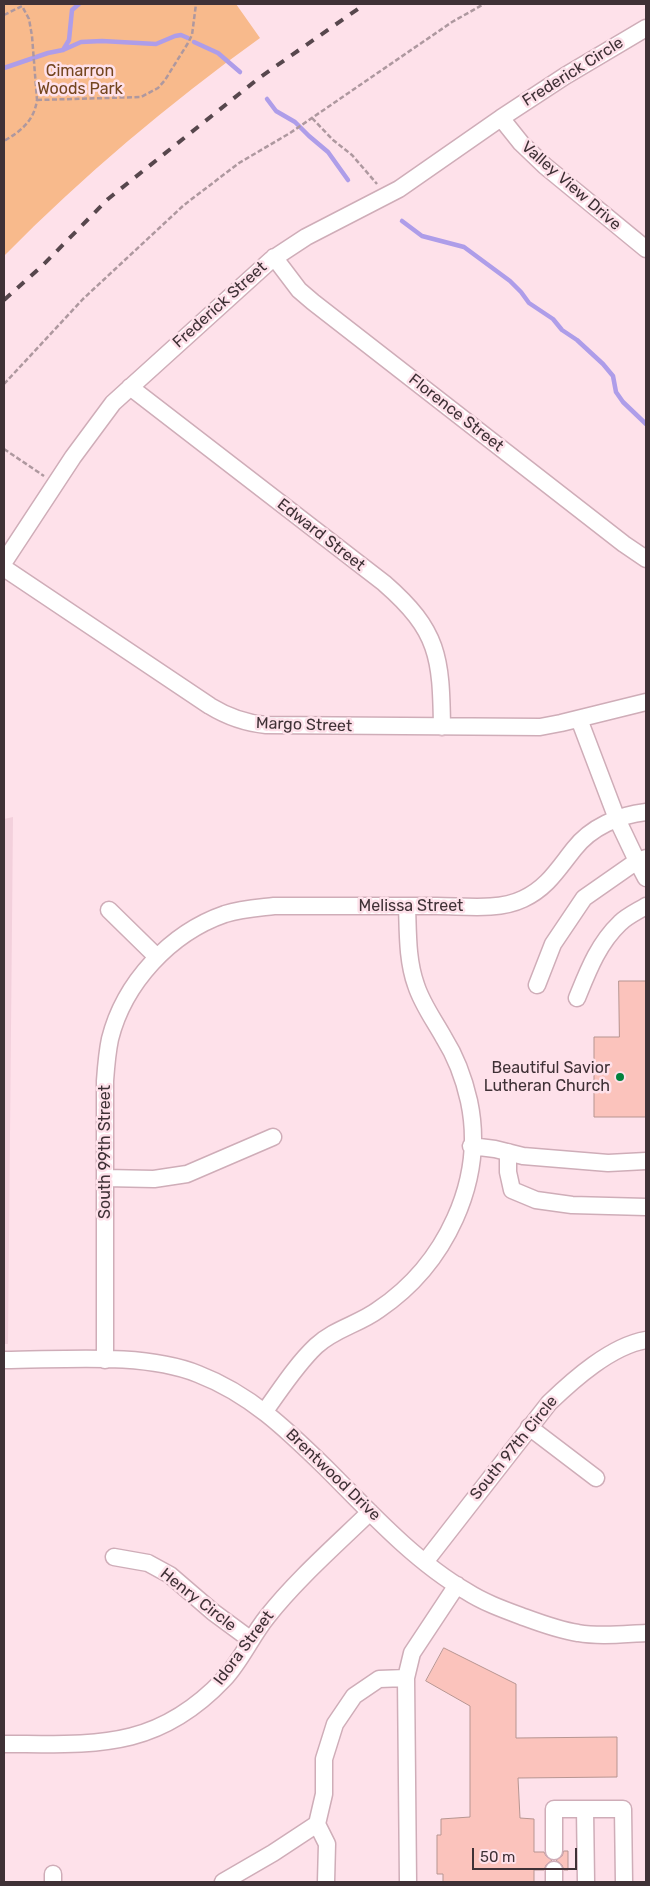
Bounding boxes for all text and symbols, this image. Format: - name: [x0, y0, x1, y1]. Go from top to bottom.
- street label: Frederick Circle: [519, 33, 627, 111]
- park label: Cimarron Woods Park: [37, 61, 123, 99]
- street label: Valley View Drive: [517, 137, 625, 235]
- street label: Frederick Street: [169, 258, 271, 352]
- street label: Florence Street: [405, 370, 507, 456]
- street label: Edward Street: [273, 495, 369, 575]
- street label: Margo Street: [256, 714, 352, 736]
- street label: Melissa Street: [359, 896, 463, 916]
- place label: Beautiful Savior Lutheran Church: [484, 1058, 610, 1096]
- marker: Beautiful Savior Lutheran Church: [614, 1071, 626, 1083]
- street label: South 99th Street: [95, 1085, 115, 1219]
- street label: South 97th Circle: [466, 1392, 562, 1504]
- street label: Brentwood Drive: [282, 1425, 384, 1525]
- street label: Henry Circle: [156, 1564, 240, 1636]
- street label: Idora Street: [210, 1607, 278, 1689]
- scale bar: [475, 1838, 580, 1870]
- text: 50 m: [480, 1848, 515, 1866]

